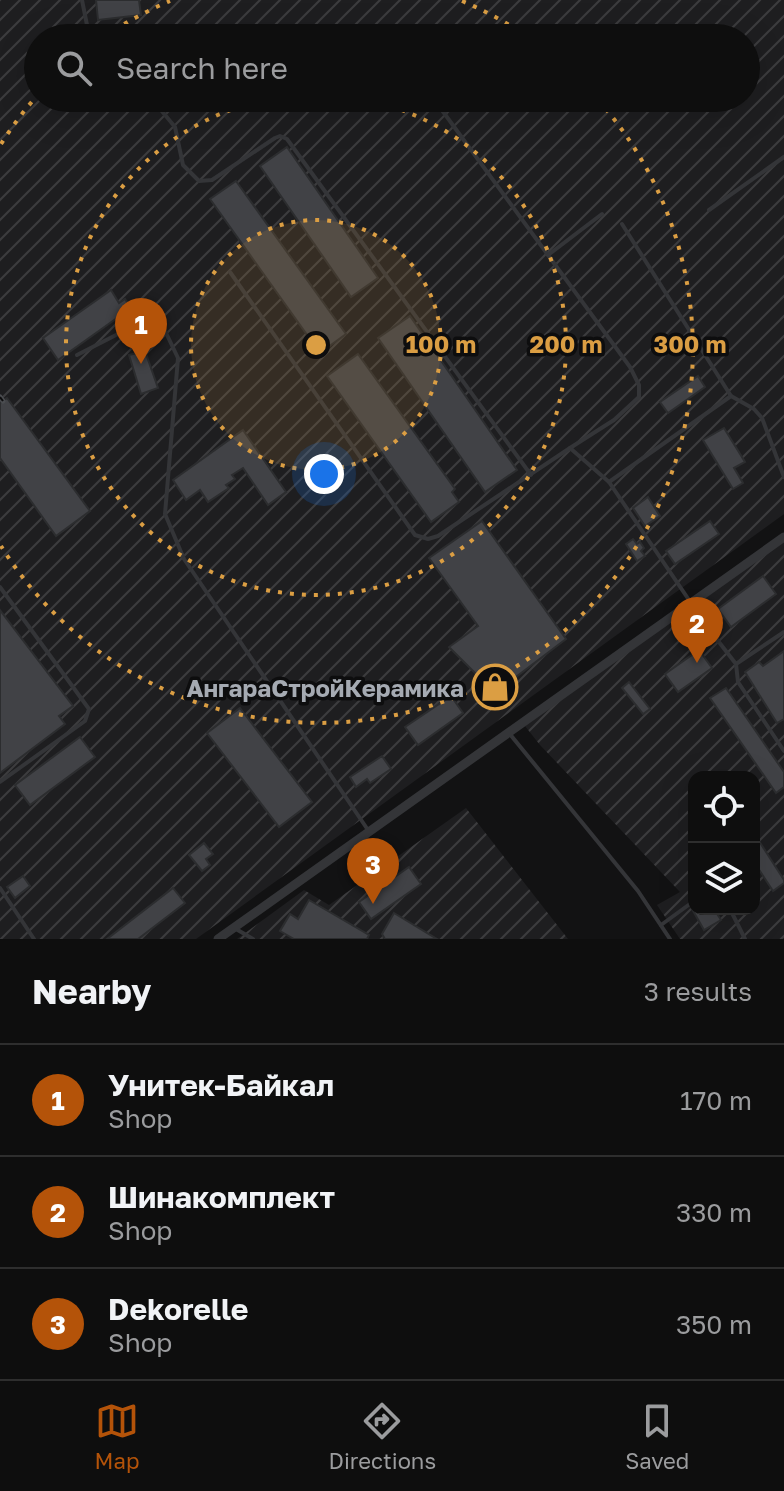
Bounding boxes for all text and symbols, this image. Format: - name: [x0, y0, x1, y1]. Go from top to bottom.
- search box: [24, 24, 760, 112]
- icon: search: [52, 46, 96, 90]
- text: Search here: [116, 50, 288, 86]
- pin: 1: [115, 298, 167, 364]
- text: 100 m: [406, 329, 476, 358]
- text: 200 m: [530, 329, 602, 358]
- text: 300 m: [654, 329, 726, 358]
- centre of rings: [302, 331, 330, 359]
- your location: [304, 454, 344, 494]
- pin: 2: [671, 597, 723, 663]
- shop icon: АнгараСтройКерамика: [471, 663, 519, 711]
- place label: АнгараСтройКерамика: [186, 673, 464, 702]
- map controls: [688, 771, 760, 915]
- button: locate: [688, 771, 760, 843]
- pin: 3: [347, 838, 399, 904]
- button: layers: [688, 843, 760, 915]
- text: Nearby: [32, 971, 152, 1011]
- text: 3 results: [644, 976, 752, 1007]
- text: Унитек-Байкал: [108, 1067, 334, 1103]
- text: 1: [51, 1085, 65, 1116]
- text: 170 m: [680, 1085, 752, 1116]
- text: Shop: [108, 1103, 172, 1134]
- text: Шинакомплект: [108, 1179, 335, 1215]
- text: 2: [50, 1197, 66, 1228]
- text: 330 m: [676, 1197, 752, 1228]
- text: Shop: [108, 1215, 172, 1246]
- text: Dekorelle: [108, 1291, 249, 1327]
- text: 3: [50, 1309, 66, 1340]
- text: 350 m: [676, 1309, 752, 1340]
- text: Shop: [108, 1327, 172, 1358]
- tab: Map: [95, 1399, 139, 1474]
- tab: Directions: [329, 1399, 436, 1474]
- tab: Saved: [625, 1399, 689, 1474]

